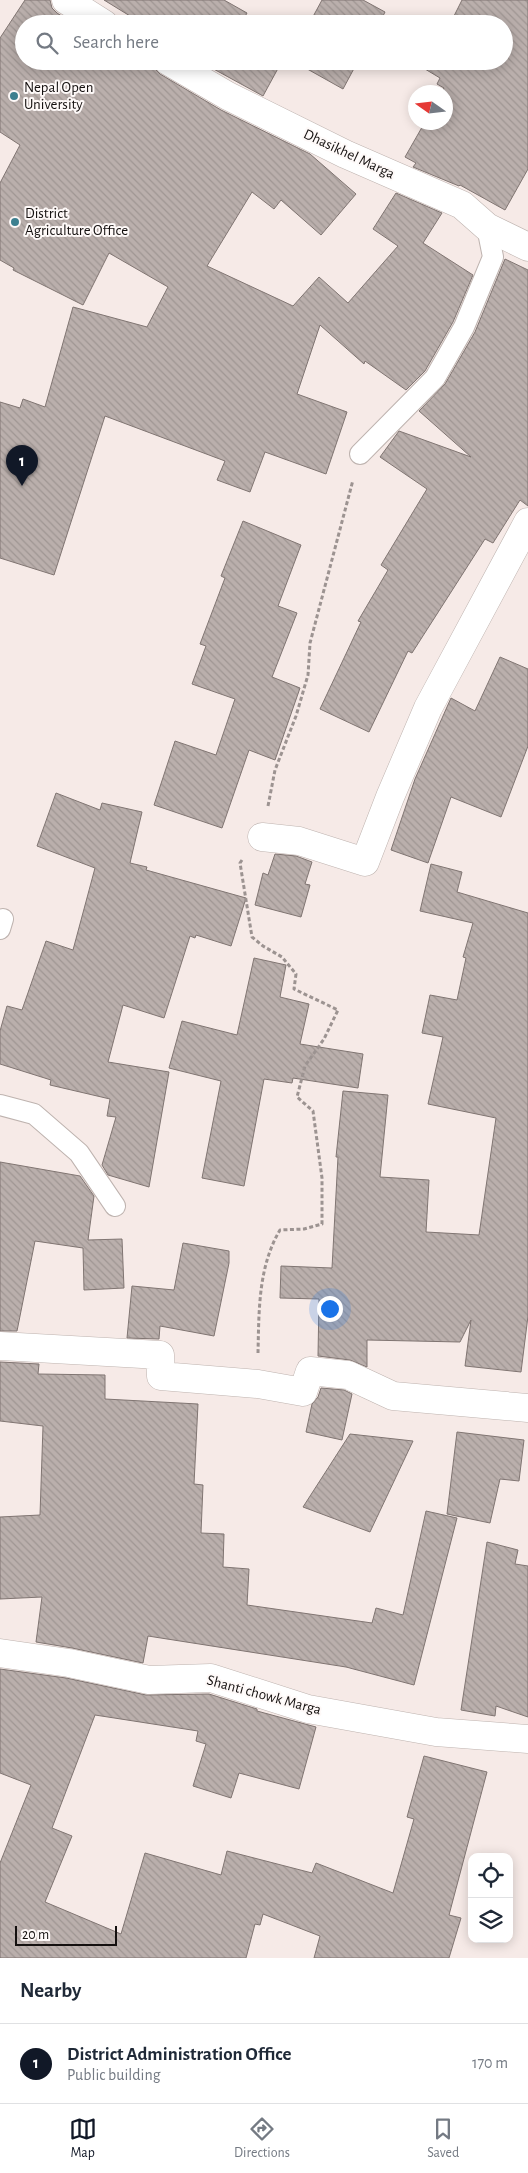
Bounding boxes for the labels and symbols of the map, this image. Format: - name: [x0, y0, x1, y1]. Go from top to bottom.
- place label: Nepal Open University: [24, 80, 93, 112]
- north arrow: [408, 85, 453, 130]
- marker: Nepal Open University: [8, 90, 20, 102]
- street label: Dhasikhel Marga: [301, 126, 397, 182]
- place label: District Agriculture Office: [25, 206, 128, 238]
- marker: District Agriculture Office: [9, 216, 21, 228]
- pin: 1: [6, 445, 38, 486]
- your location: [317, 1296, 343, 1322]
- street label: Shanti chowk Marga: [205, 1673, 323, 1717]
- scale bar: [15, 1923, 118, 1946]

